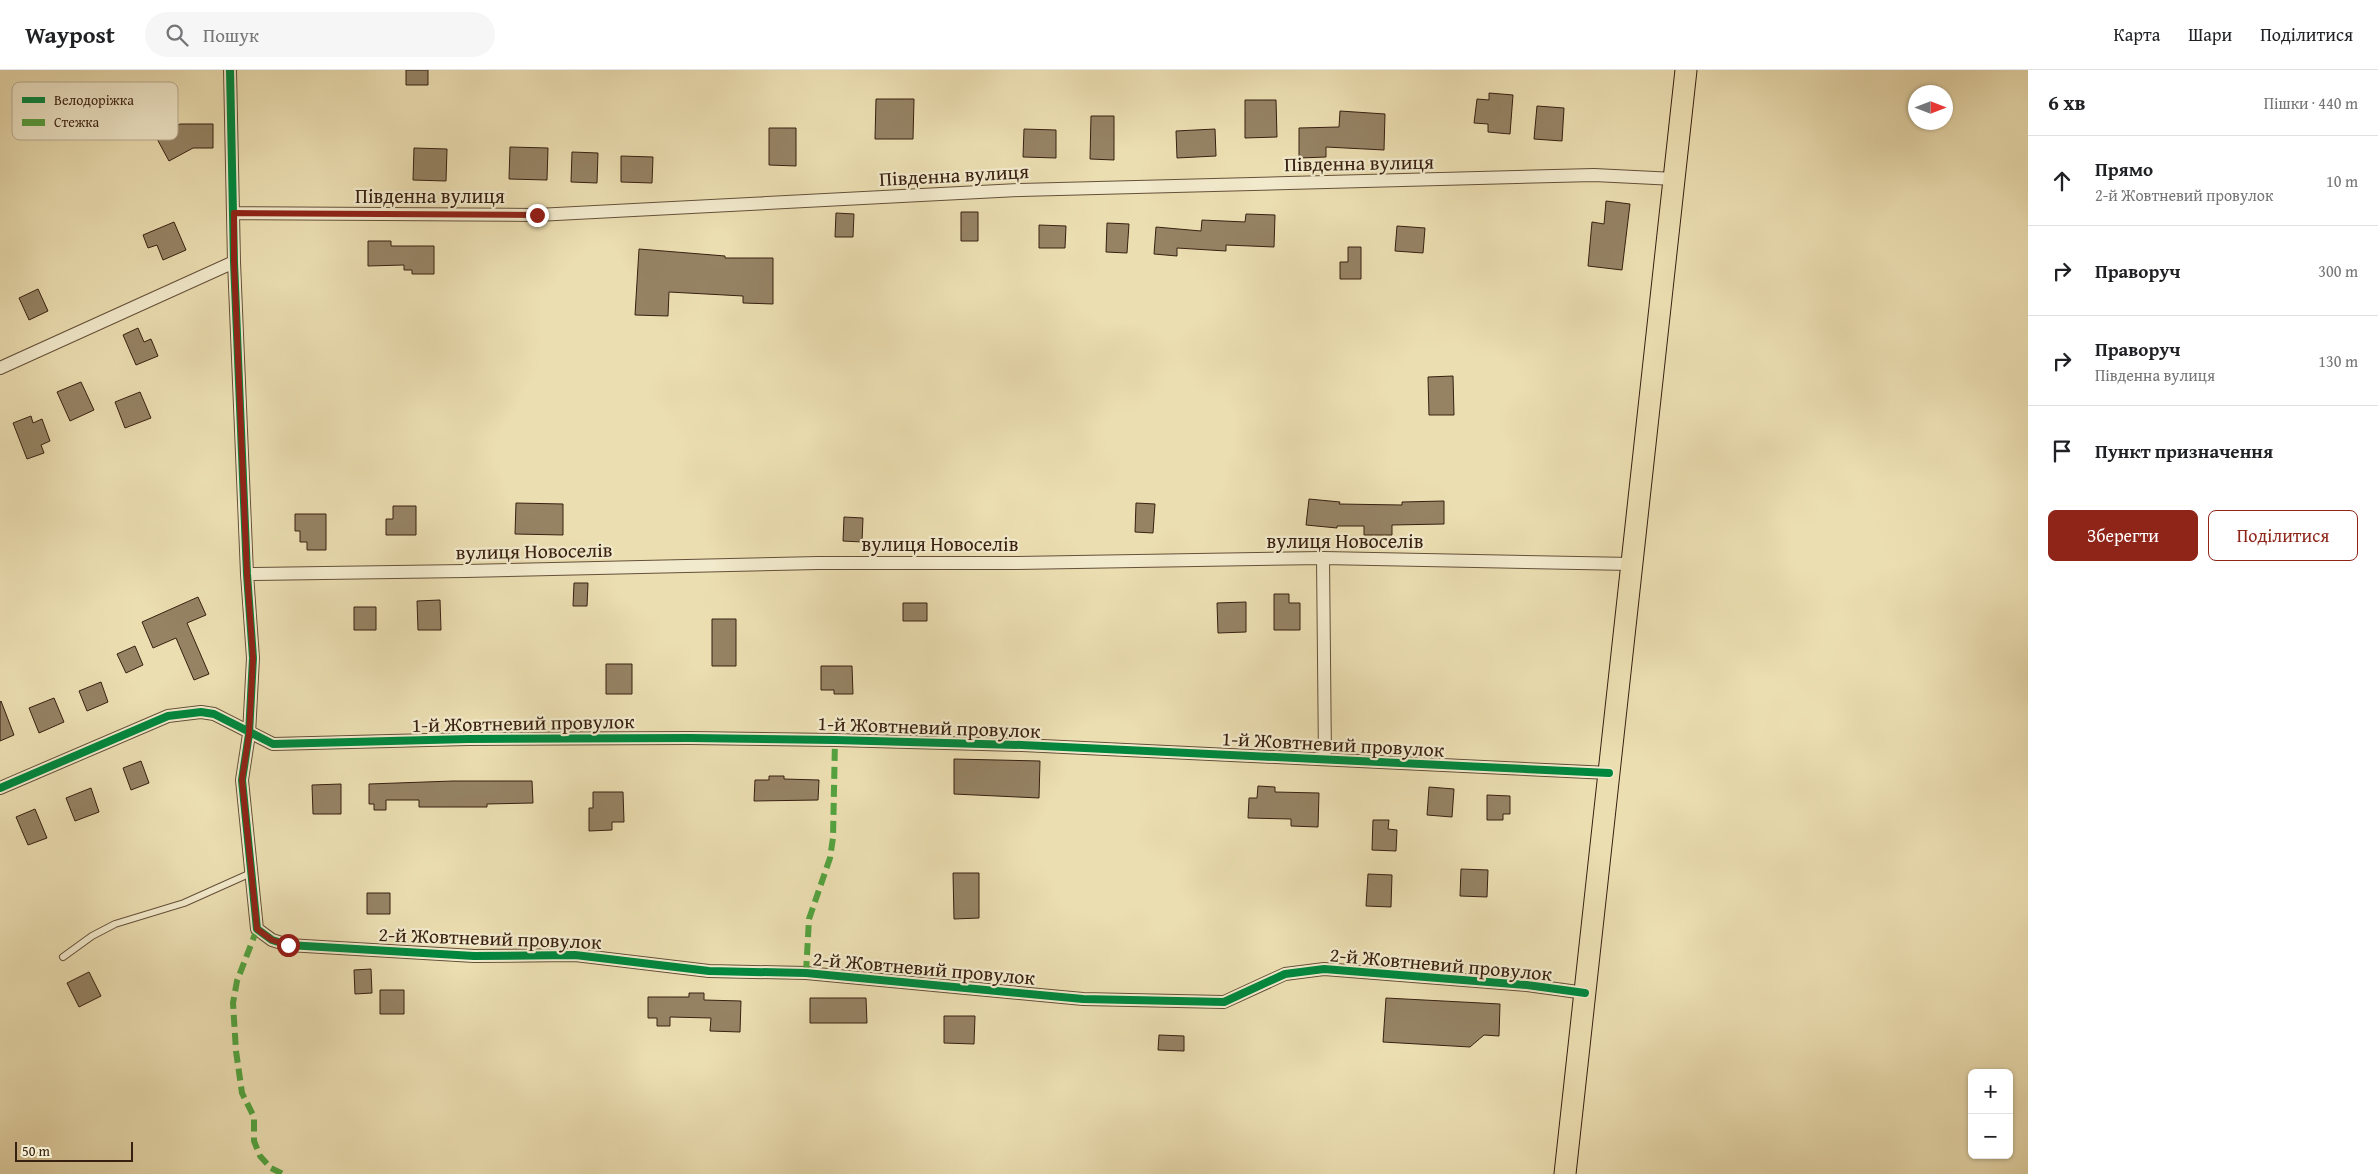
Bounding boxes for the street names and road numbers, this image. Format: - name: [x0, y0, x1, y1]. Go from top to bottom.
- street label: Південна вулиця: [1284, 147, 1434, 178]
- street label: Південна вулиця: [878, 156, 1030, 193]
- street label: Південна вулиця: [355, 181, 505, 210]
- street label: вулиця Новоселів: [1267, 526, 1423, 555]
- street label: вулиця Новоселів: [862, 529, 1018, 558]
- street label: вулиця Новоселів: [455, 535, 613, 566]
- street label: 1-й Жовтневий провулок: [411, 706, 635, 739]
- street label: 1-й Жовтневий провулок: [817, 708, 1041, 745]
- street label: 1-й Жовтневий провулок: [1221, 723, 1446, 764]
- street label: 2-й Жовтневий провулок: [378, 919, 602, 956]
- street label: 2-й Жовтневий провулок: [1329, 939, 1554, 988]
- street label: 2-й Жовтневий провулок: [812, 943, 1037, 992]

